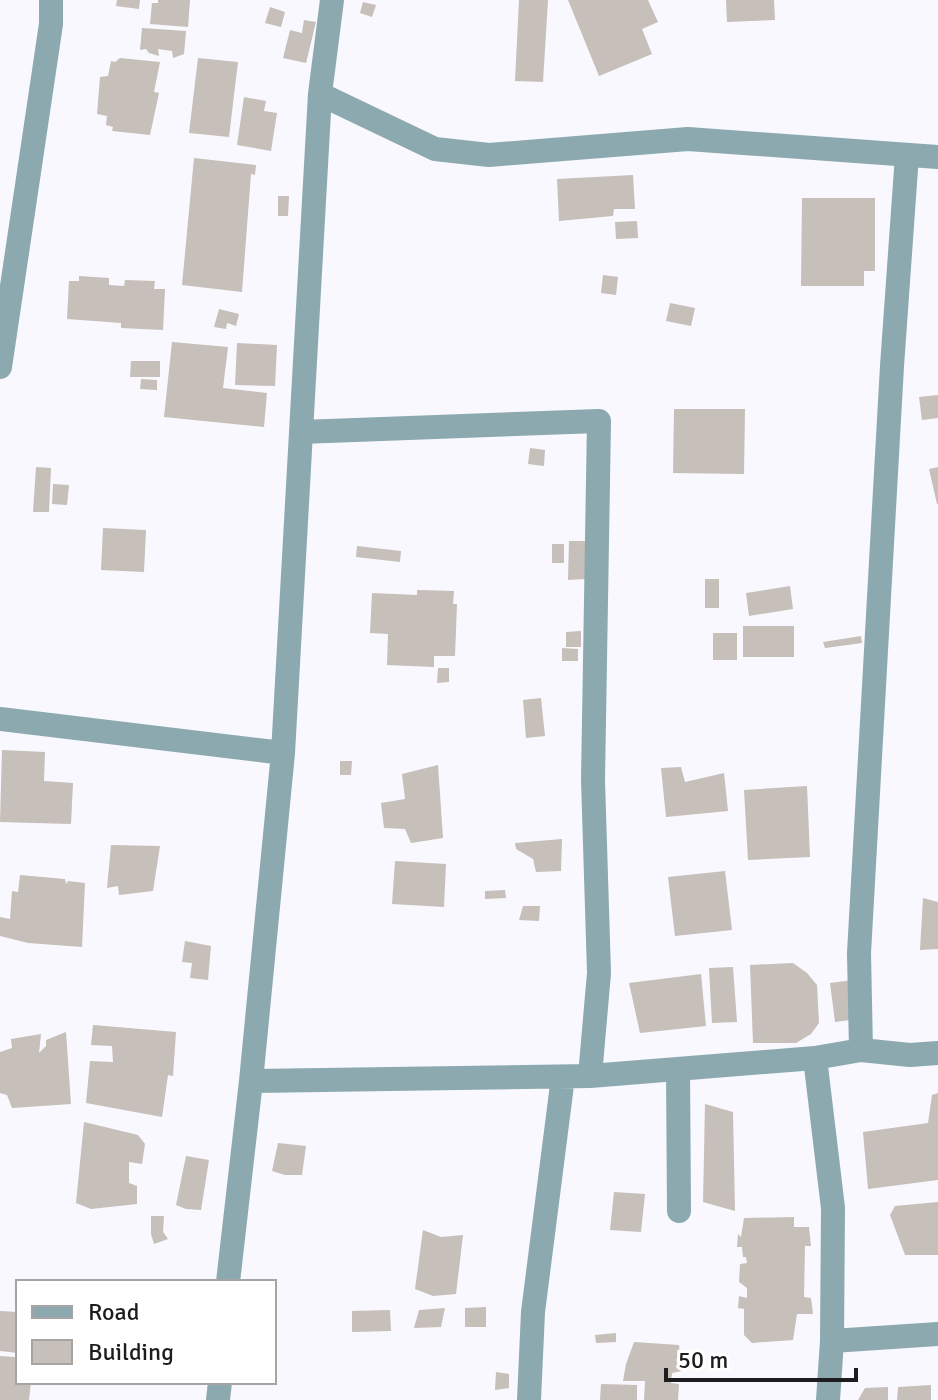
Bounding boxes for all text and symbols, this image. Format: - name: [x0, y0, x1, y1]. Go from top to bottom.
- legend: [16, 1280, 276, 1384]
- text: Road: [88, 1297, 139, 1327]
- scale bar: [666, 1332, 856, 1382]
- text: Building: [88, 1337, 174, 1367]
- text: 50 m: [678, 1345, 728, 1375]

